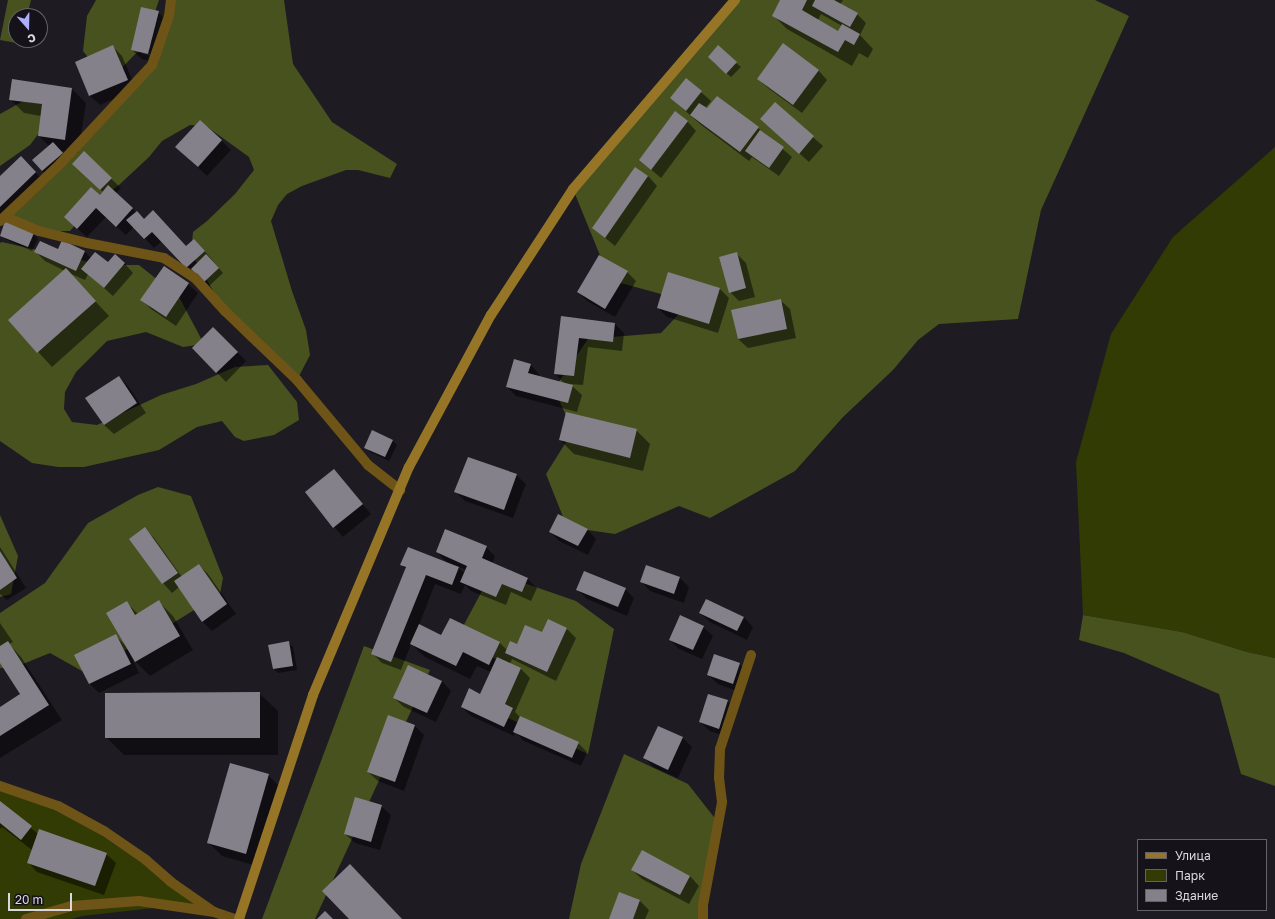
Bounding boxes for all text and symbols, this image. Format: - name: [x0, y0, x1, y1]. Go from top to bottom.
- north arrow: [8, 8, 48, 48]
- text: С: [26, 31, 38, 46]
- legend: [1137, 839, 1267, 911]
- text: Улица: [1175, 848, 1211, 863]
- text: Парк: [1175, 868, 1205, 883]
- scale bar: [10, 885, 74, 911]
- text: Здание: [1175, 888, 1218, 903]
- text: 20 m: [15, 892, 43, 907]

